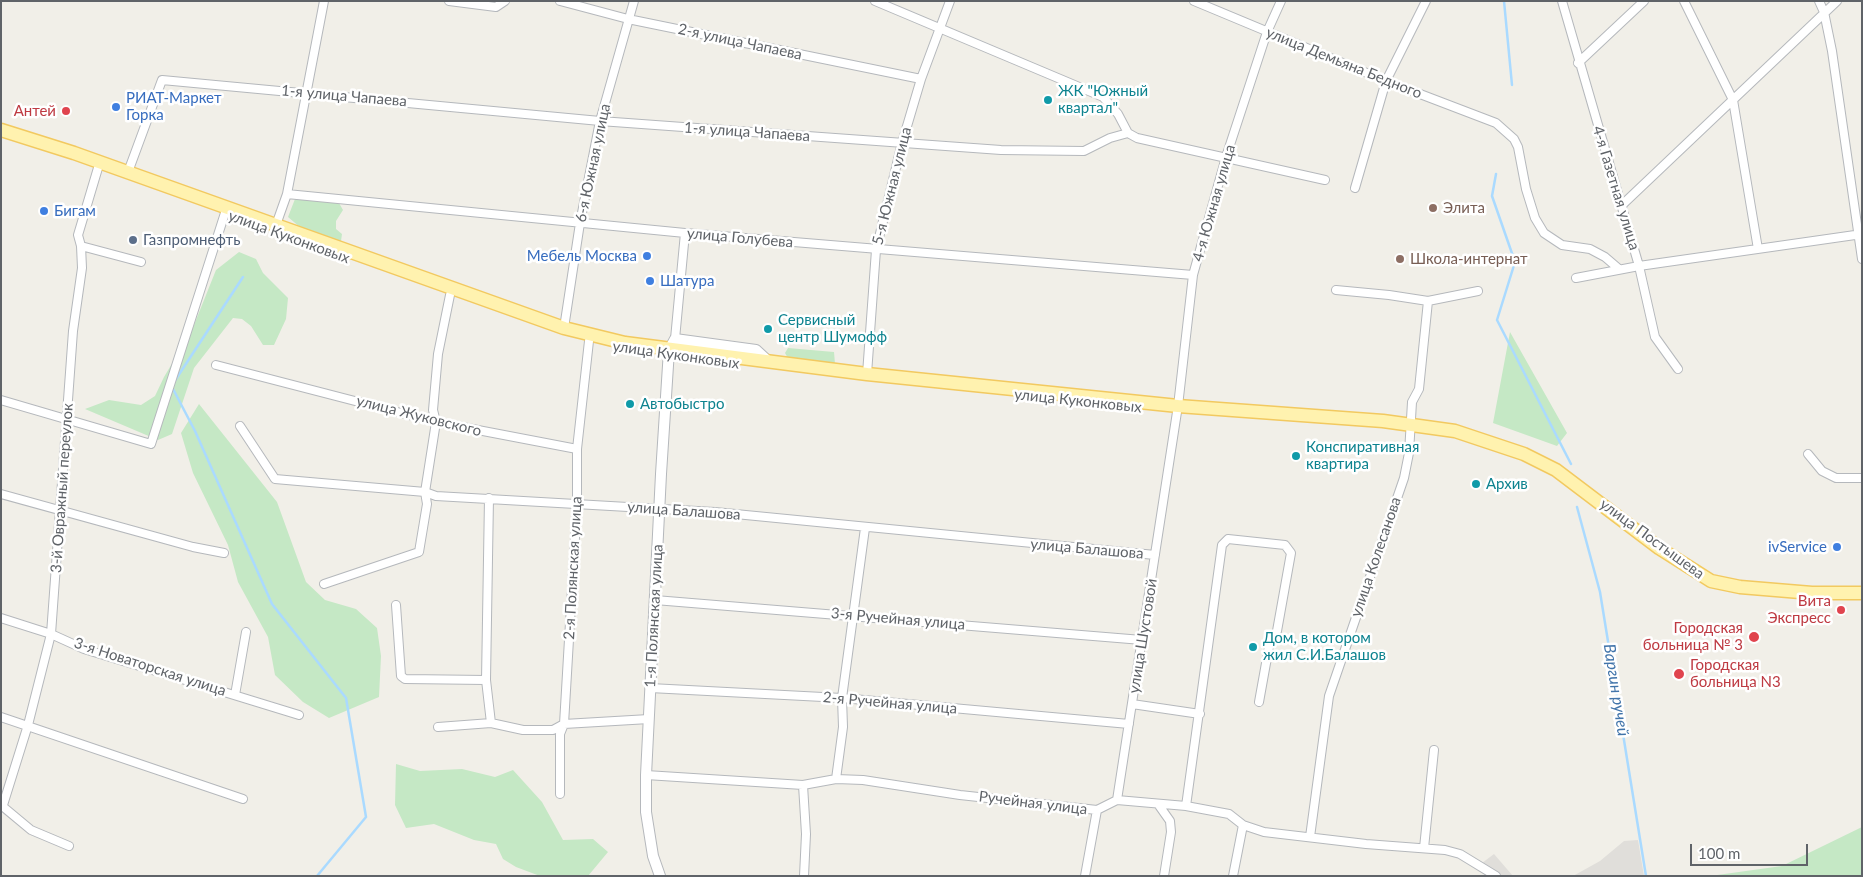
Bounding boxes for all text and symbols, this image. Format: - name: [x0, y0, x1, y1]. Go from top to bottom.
- street label: 2-я улица Чапаева: [676, 20, 804, 64]
- street label: улица Демьяна Бедного: [1263, 23, 1425, 103]
- street label: 1-я улица Чапаева: [280, 82, 408, 110]
- place label: ЖК "Южный квартал": [1058, 82, 1148, 117]
- place label: РИАТ-Маркет Горка: [126, 89, 221, 124]
- marker: ЖК "Южный квартал": [1042, 94, 1054, 106]
- marker: РИАТ-Маркет Горка: [110, 101, 122, 113]
- place label: Антей: [14, 102, 56, 120]
- street label: 6-я Южная улица: [572, 102, 614, 224]
- marker: Антей: [60, 105, 72, 117]
- street label: 1-я улица Чапаева: [683, 119, 811, 145]
- street label: 4-я Газетная улица: [1589, 124, 1643, 252]
- street label: 5-я Южная улица: [869, 125, 915, 247]
- street label: 4-я Южная улица: [1189, 142, 1239, 264]
- place label: Элита: [1443, 199, 1485, 217]
- place label: Бигам: [54, 202, 96, 220]
- marker: Элита: [1427, 202, 1439, 214]
- marker: Бигам: [38, 205, 50, 217]
- street label: улица Куконковых: [226, 207, 352, 267]
- street label: улица Голубева: [686, 224, 794, 252]
- place label: Газпромнефть: [143, 231, 240, 249]
- marker: Газпромнефть: [127, 234, 139, 246]
- place label: Мебель Москва: [527, 247, 637, 265]
- marker: Мебель Москва: [641, 250, 653, 262]
- place label: Школа-интернат: [1410, 250, 1528, 268]
- marker: Школа-интернат: [1394, 253, 1406, 265]
- place label: Шатура: [660, 272, 714, 290]
- marker: Шатура: [644, 275, 656, 287]
- place label: Сервисный центр Шумофф: [778, 311, 887, 346]
- marker: Сервисный центр Шумофф: [762, 323, 774, 335]
- street label: улица Куконковых: [611, 337, 741, 373]
- street label: улица Куконковых: [1013, 385, 1143, 417]
- street label: улица Жуковского: [355, 392, 483, 440]
- place label: Автобыстро: [640, 395, 724, 413]
- marker: Автобыстро: [624, 398, 636, 410]
- street label: 3-й Овражный переулок: [47, 403, 77, 573]
- place label: Конспиративная квартира: [1306, 438, 1419, 473]
- marker: Конспиративная квартира: [1290, 450, 1302, 462]
- place label: Архив: [1486, 475, 1528, 493]
- marker: Архив: [1470, 478, 1482, 490]
- street label: улица Колесанова: [1347, 495, 1405, 619]
- street label: улица Постышева: [1596, 495, 1708, 583]
- street label: 2-я Полянская улица: [560, 496, 586, 640]
- street label: улица Балашова: [627, 498, 741, 524]
- street label: улица Балашова: [1030, 535, 1144, 563]
- place label: ivService: [1768, 538, 1827, 556]
- marker: ivService: [1831, 541, 1843, 553]
- street label: 1-я Полянская улица: [641, 544, 667, 688]
- street label: улица Шустовой: [1125, 577, 1161, 695]
- place label: Вита Экспресс: [1767, 592, 1831, 627]
- street label: 3-я Ручейная улица: [830, 604, 966, 634]
- marker: Вита Экспресс: [1835, 604, 1847, 616]
- place label: Городская больница № 3: [1643, 619, 1743, 654]
- place label: Дом, в котором жил С.И.Балашов: [1263, 629, 1386, 664]
- marker: Городская больница № 3: [1747, 630, 1761, 644]
- street label: 3-я Новаторская улица: [72, 634, 228, 700]
- marker: Дом, в котором жил С.И.Балашов: [1247, 641, 1259, 653]
- water label: Варгин ручей: [1599, 643, 1633, 737]
- place label: Городская больница N3: [1690, 656, 1781, 691]
- marker: Городская больница N3: [1672, 667, 1686, 681]
- street label: 2-я Ручейная улица: [822, 688, 958, 718]
- street label: Ручейная улица: [978, 787, 1088, 819]
- scale bar: [1693, 834, 1810, 866]
- text: 100 m: [1698, 844, 1740, 862]

